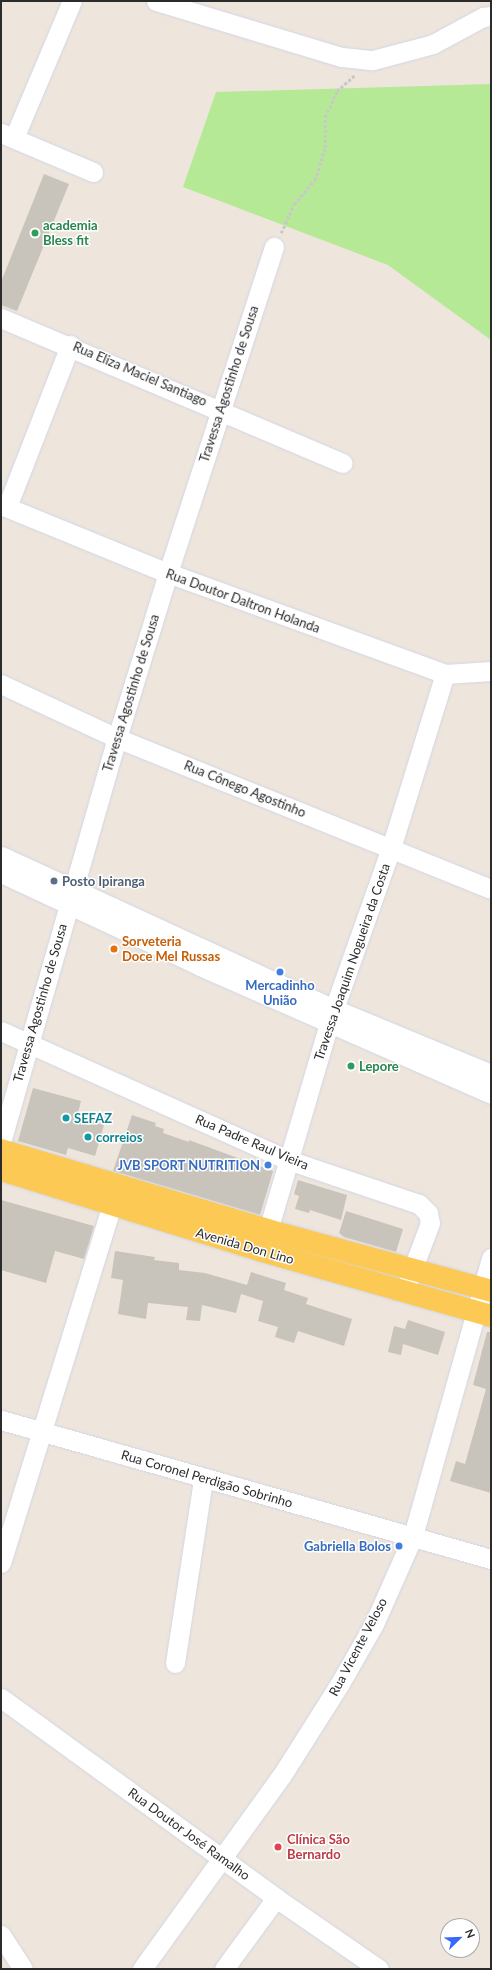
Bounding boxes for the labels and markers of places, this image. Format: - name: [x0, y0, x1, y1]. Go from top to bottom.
- place label: academia Bless fit: [43, 218, 98, 249]
- marker: academia Bless fit: [30, 228, 40, 238]
- place label: Posto Ipiranga: [62, 873, 145, 889]
- marker: Posto Ipiranga: [49, 876, 59, 886]
- place label: Sorveteria Doce Mel Russas: [122, 934, 220, 965]
- marker: Sorveteria Doce Mel Russas: [109, 944, 119, 954]
- marker: Mercadinho União: [275, 967, 285, 977]
- place label: Mercadinho União: [245, 978, 315, 1009]
- place label: Lepore: [359, 1058, 399, 1074]
- marker: Lepore: [346, 1061, 356, 1071]
- place label: SEFAZ: [74, 1110, 112, 1126]
- marker: SEFAZ: [61, 1113, 71, 1123]
- place label: correios: [96, 1129, 143, 1145]
- marker: correios: [83, 1132, 93, 1142]
- place label: JVB SPORT NUTRITION: [117, 1157, 260, 1173]
- marker: JVB SPORT NUTRITION: [263, 1160, 273, 1170]
- place label: Gabriella Bolos: [304, 1538, 391, 1554]
- marker: Gabriella Bolos: [394, 1541, 404, 1551]
- place label: Clínica São Bernardo: [287, 1832, 350, 1863]
- marker: Clínica São Bernardo: [272, 1841, 284, 1853]

